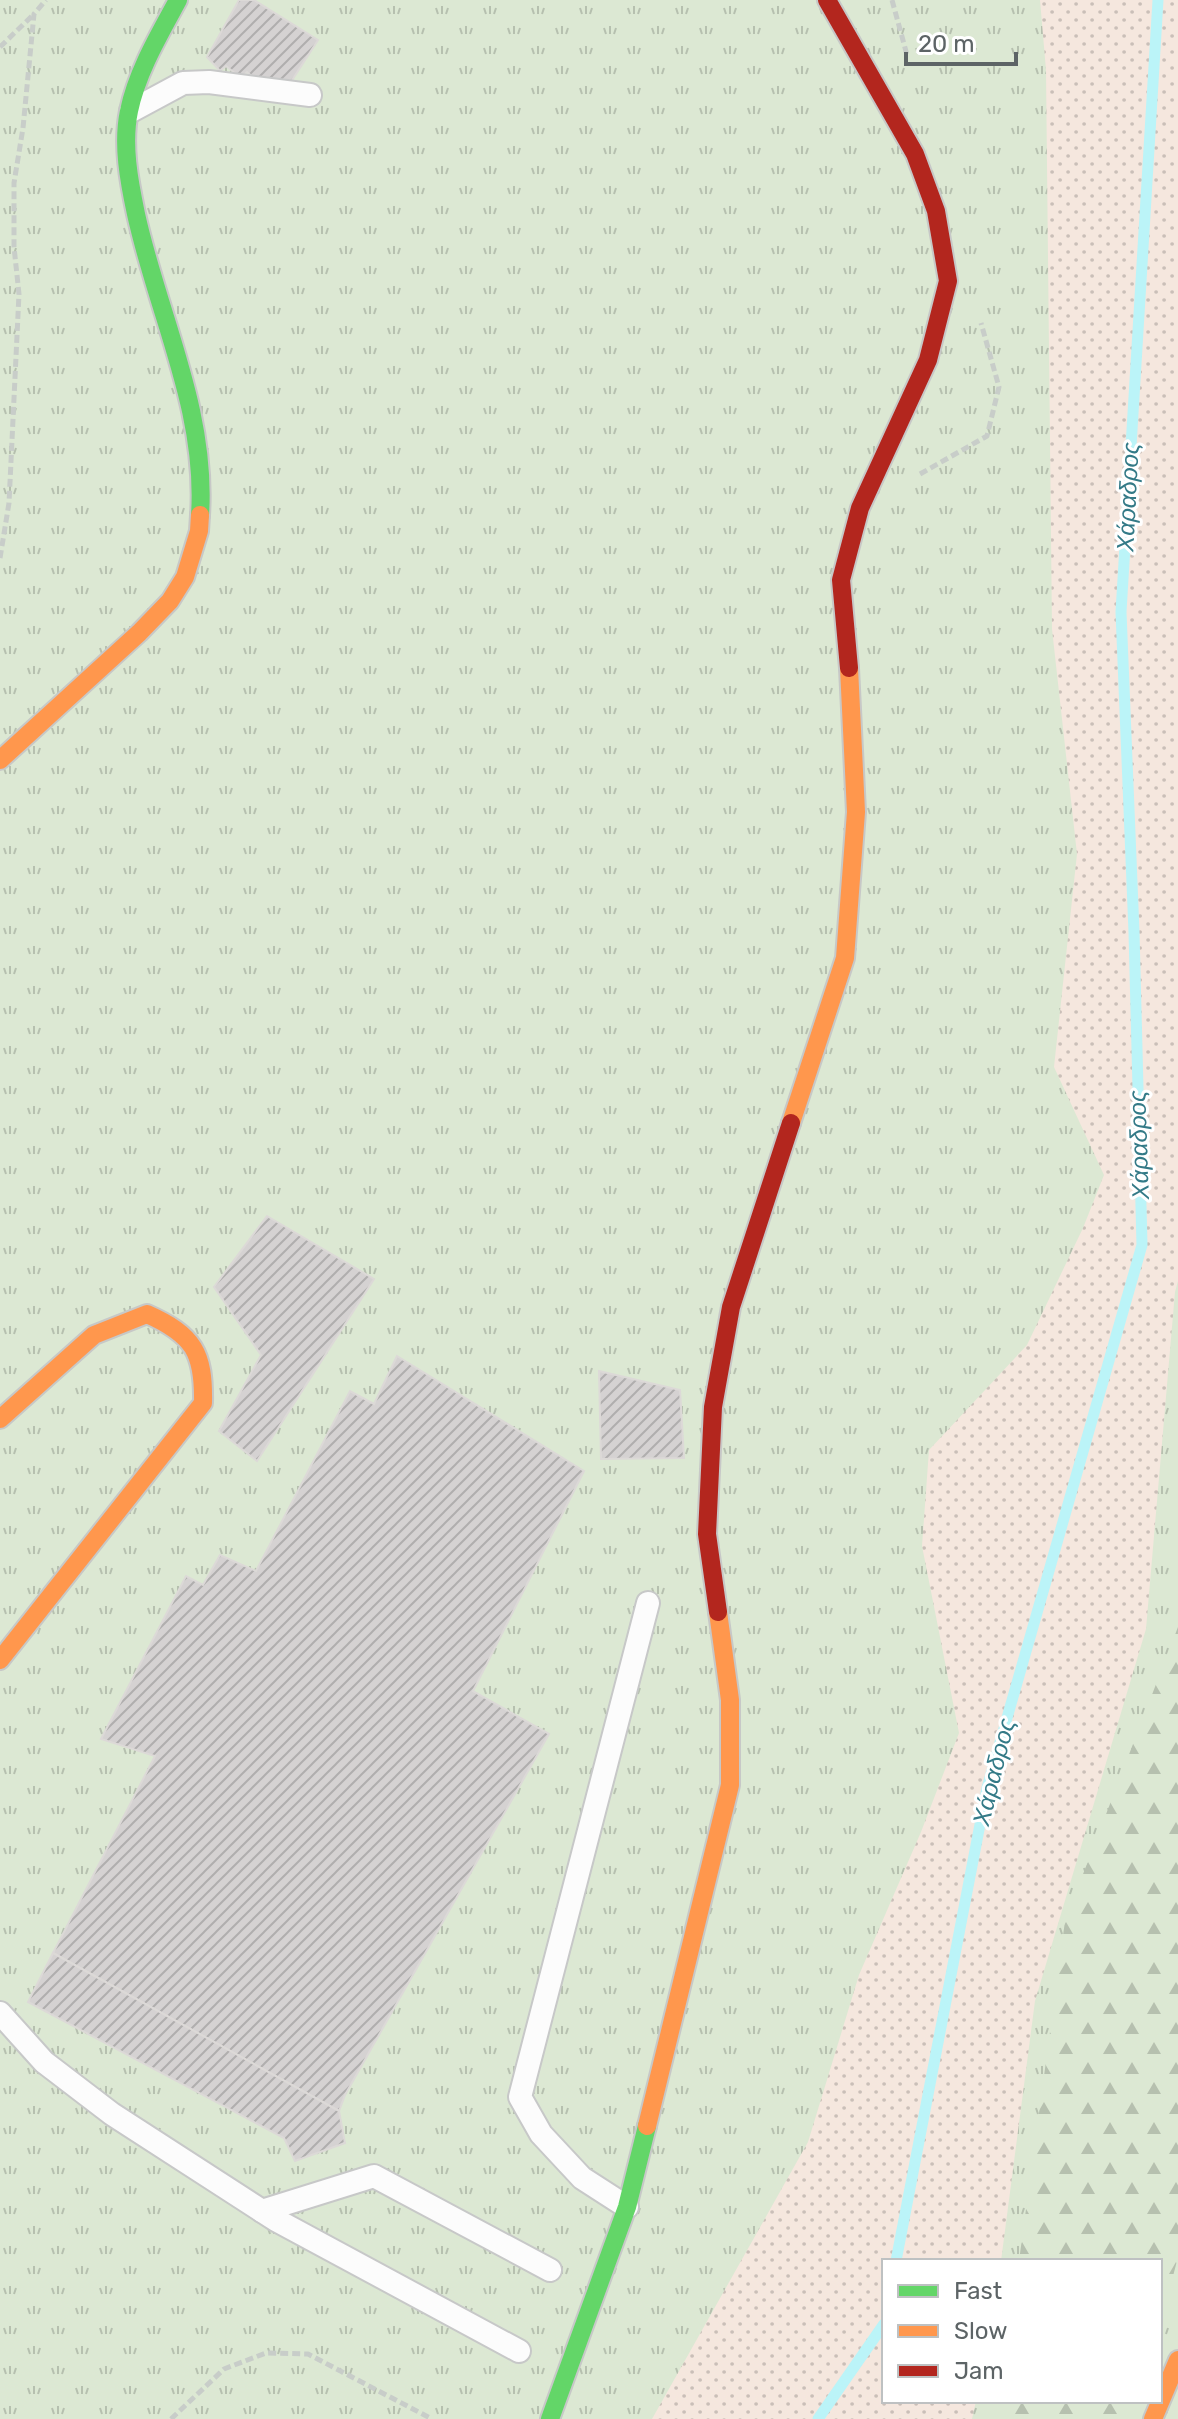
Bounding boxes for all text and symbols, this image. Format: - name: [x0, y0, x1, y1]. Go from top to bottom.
- scale bar: [906, 16, 1016, 66]
- text: 20 m: [918, 30, 975, 58]
- water label: Χάραδρος: [1111, 441, 1145, 553]
- water label: Χάραδρος: [1123, 1090, 1155, 1201]
- water label: Χάραδρος: [967, 1715, 1021, 1829]
- legend: [882, 2259, 1162, 2403]
- text: Fast: [954, 2277, 1002, 2305]
- text: Slow: [954, 2317, 1007, 2345]
- text: Jam: [954, 2357, 1004, 2385]

